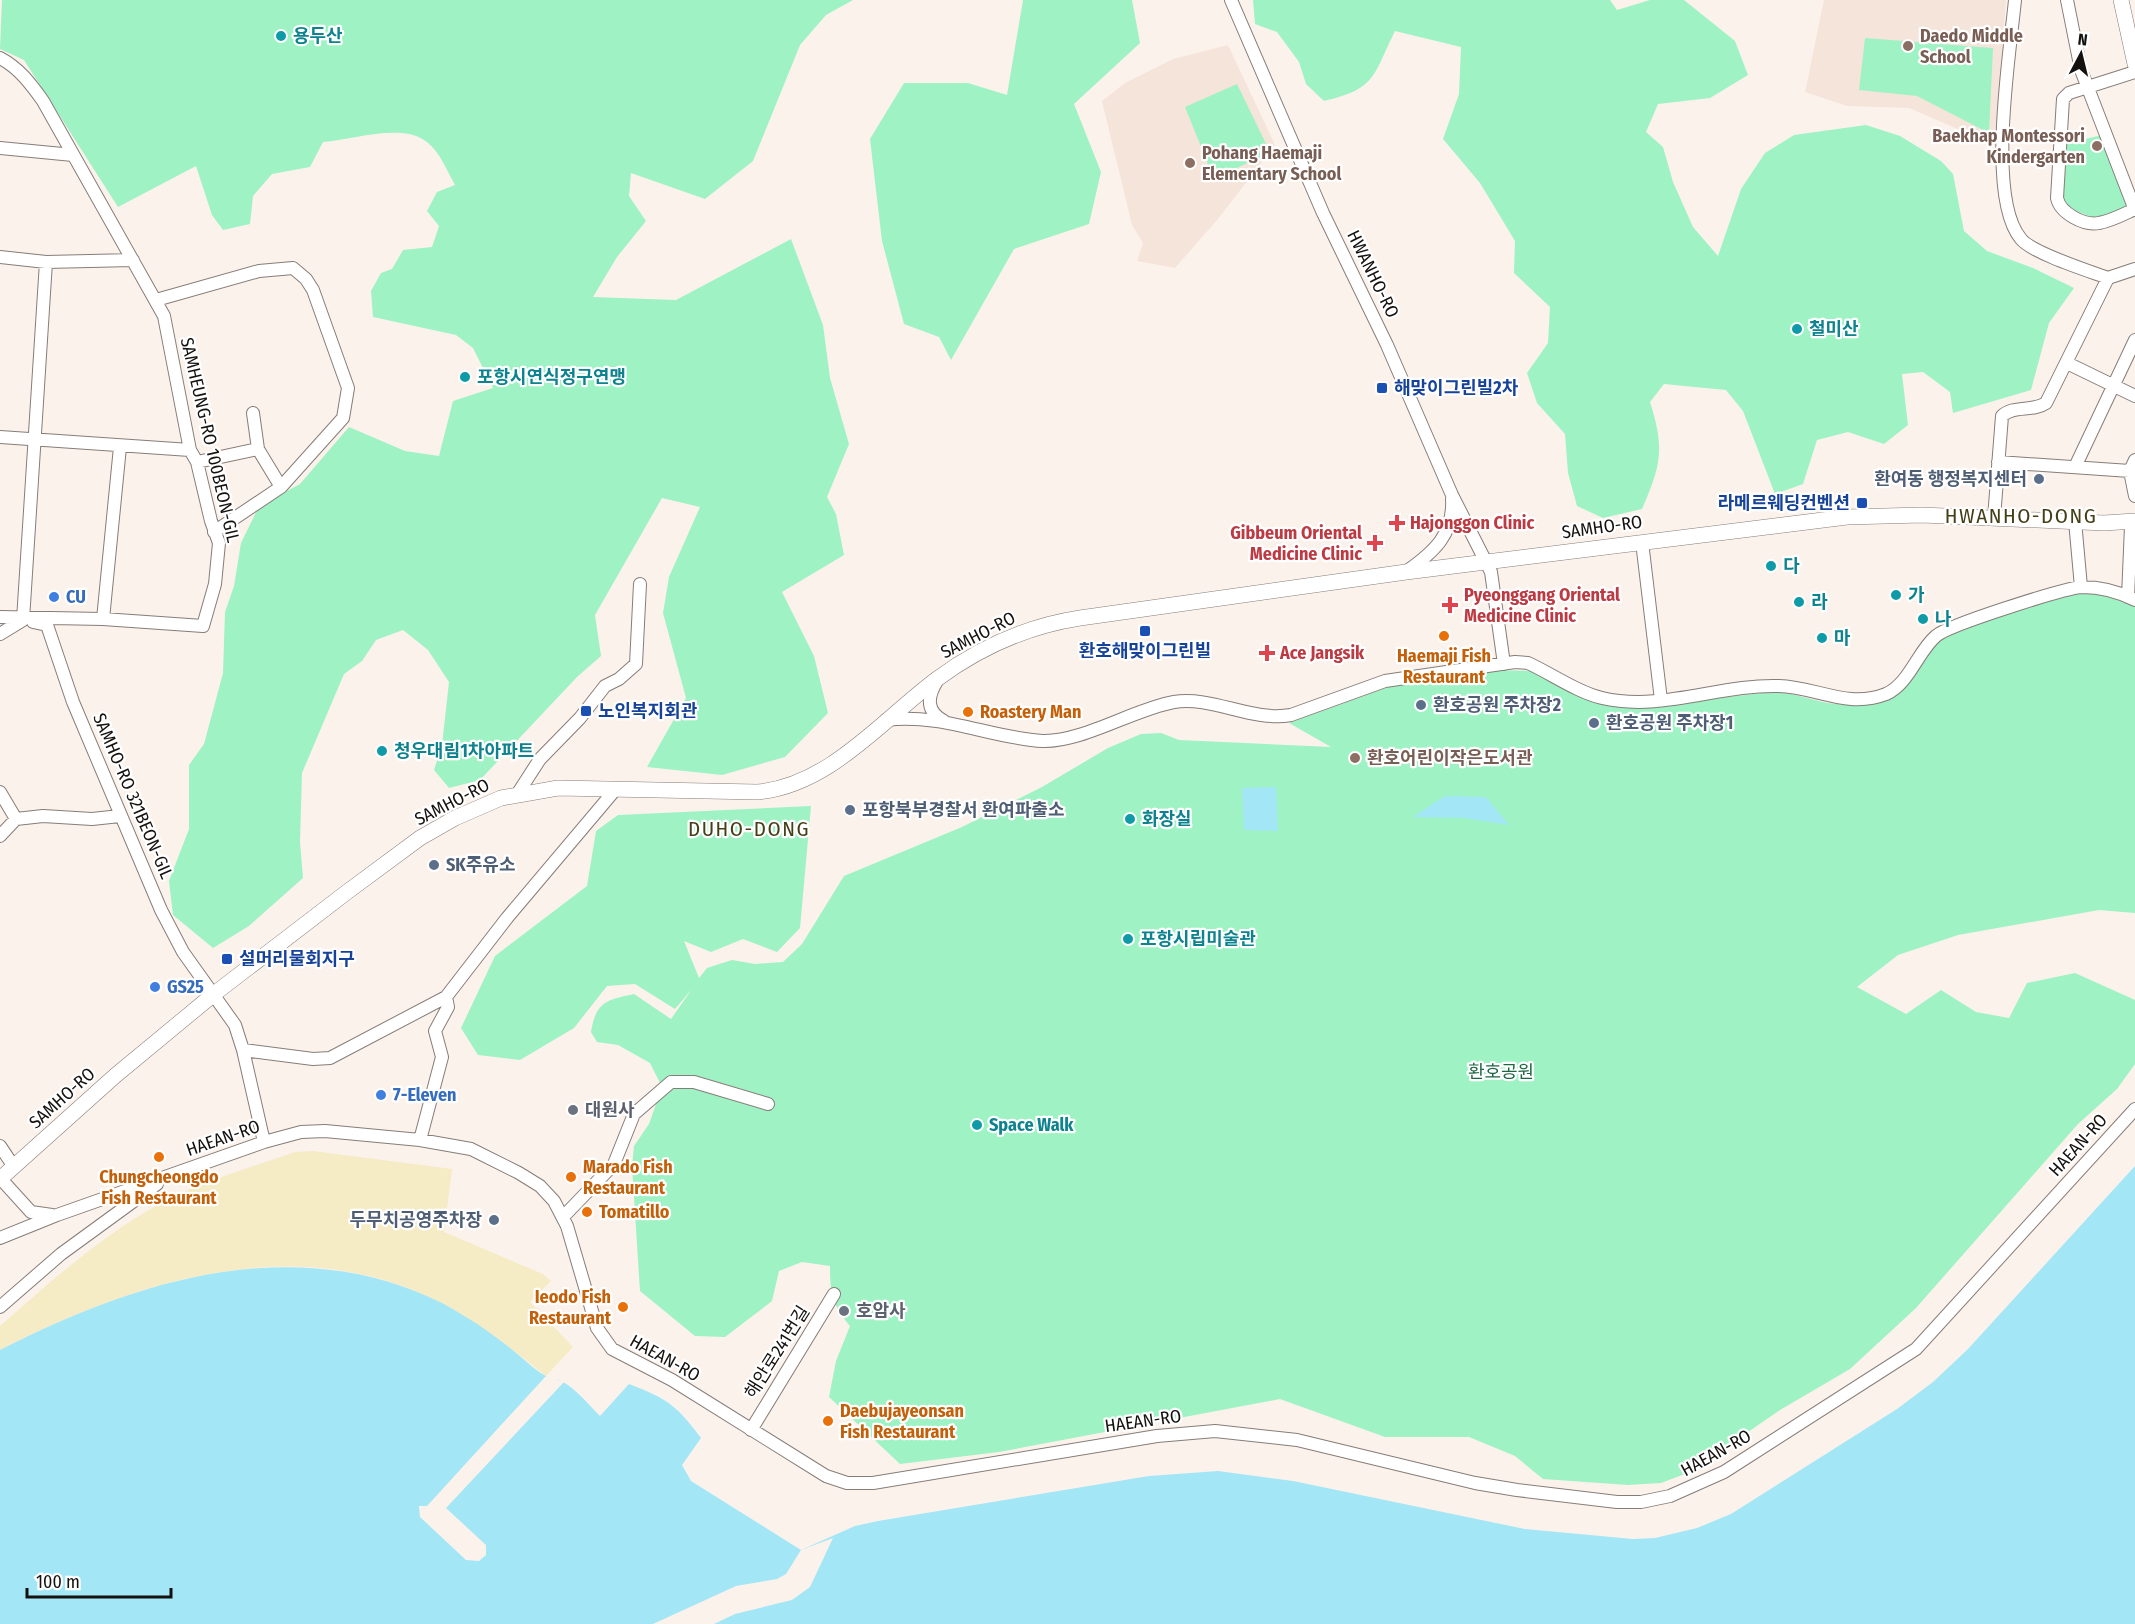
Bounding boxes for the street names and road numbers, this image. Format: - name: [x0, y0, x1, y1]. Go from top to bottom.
- street label: HWANHO-RO: [1342, 227, 1404, 321]
- street label: SAMHEUNG-RO 100BEON-GIL: [176, 335, 244, 545]
- street label: SAMHO-RO: [1560, 510, 1644, 544]
- street label: SAMHO-RO: [937, 607, 1019, 663]
- street label: SAMHO-RO 321BEON-GIL: [88, 710, 178, 882]
- street label: SAMHO-RO: [411, 774, 493, 830]
- street label: SAMHO-RO: [25, 1063, 99, 1133]
- street label: HAEAN-RO: [2044, 1109, 2112, 1181]
- street label: HAEAN-RO: [183, 1115, 263, 1161]
- street label: 해안로241번길: [740, 1302, 814, 1402]
- street label: HAEAN-RO: [626, 1330, 704, 1386]
- street label: HAEAN-RO: [1103, 1405, 1183, 1437]
- street label: HAEAN-RO: [1677, 1425, 1755, 1481]

